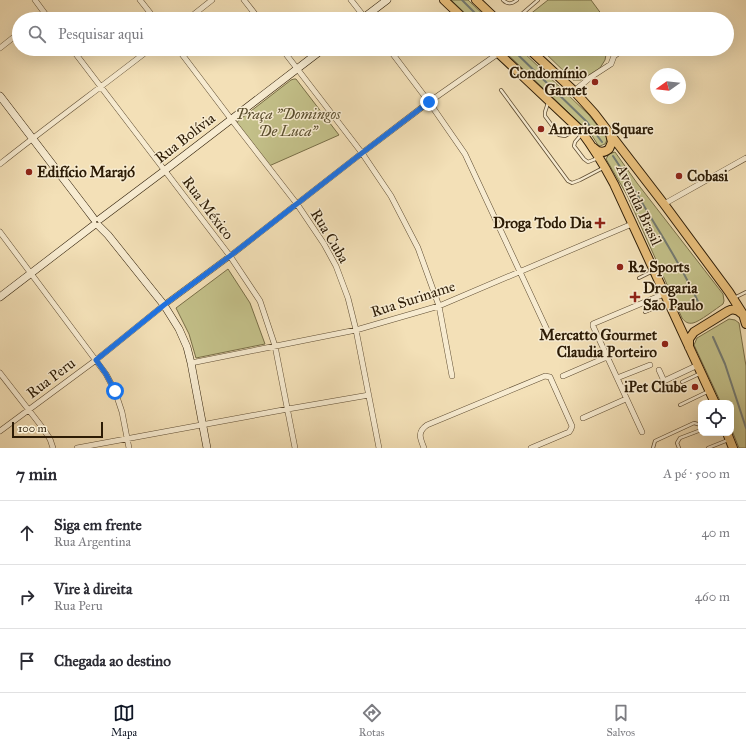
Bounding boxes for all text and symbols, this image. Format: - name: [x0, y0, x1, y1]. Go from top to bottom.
- search box: [12, 12, 734, 56]
- icon: search: [26, 23, 48, 45]
- text: Pesquisar aqui: [58, 25, 144, 43]
- place label: Condomínio Garnet: [509, 64, 588, 99]
- north arrow: [650, 68, 686, 104]
- marker: Condomínio Garnet: [590, 77, 600, 87]
- route end: [420, 93, 438, 111]
- park label: Praça "Domingos De Luca": [236, 105, 341, 140]
- street label: Rua Bolívia: [151, 109, 219, 167]
- place label: American Square: [548, 120, 654, 139]
- marker: American Square: [536, 124, 546, 134]
- street label: Avenida Brasil: [612, 161, 666, 249]
- place label: Edifício Marajó: [37, 163, 135, 182]
- marker: Edifício Marajó: [24, 167, 34, 177]
- place label: Cobasi: [687, 167, 729, 185]
- marker: Cobasi: [674, 171, 684, 181]
- street label: Rua México: [178, 173, 238, 243]
- street label: Rua Cuba: [307, 206, 353, 267]
- place label: Droga Todo Dia: [493, 214, 593, 233]
- marker: Droga Todo Dia: [595, 218, 605, 228]
- place label: R2 Sports: [628, 258, 690, 277]
- marker: R2 Sports: [615, 262, 625, 272]
- street label: Rua Suriname: [369, 277, 457, 321]
- place label: Drogaria São Paulo: [643, 279, 704, 314]
- marker: Drogaria São Paulo: [630, 292, 640, 302]
- place label: Mercatto Gourmet Claudia Porteiro: [539, 326, 658, 361]
- marker: Mercatto Gourmet Claudia Porteiro: [660, 339, 670, 349]
- street label: Rua Peru: [23, 354, 79, 402]
- place label: iPet Clube: [624, 378, 688, 396]
- route start: [106, 382, 124, 400]
- marker: iPet Clube: [690, 382, 700, 392]
- map controls: [698, 400, 734, 436]
- button: locate: [698, 400, 734, 436]
- scale bar: [12, 420, 103, 439]
- text: 100 m: [18, 422, 47, 435]
- text: 7 min: [16, 464, 57, 485]
- text: A pé · 500 m: [663, 466, 730, 482]
- text: Siga em frente: [54, 516, 142, 534]
- icon: ahead: [16, 522, 38, 544]
- text: 40 m: [701, 525, 730, 541]
- text: Rua Argentina: [54, 534, 131, 550]
- text: Vire à direita: [54, 580, 132, 598]
- icon: right: [16, 586, 38, 608]
- text: 460 m: [695, 589, 730, 605]
- text: Rua Peru: [54, 598, 103, 614]
- icon: arrive: [16, 650, 38, 672]
- text: Chegada ao destino: [54, 652, 171, 670]
- tab: Mapa: [111, 702, 137, 739]
- tab: Rotas: [359, 702, 385, 739]
- tab: Salvos: [606, 702, 635, 739]

